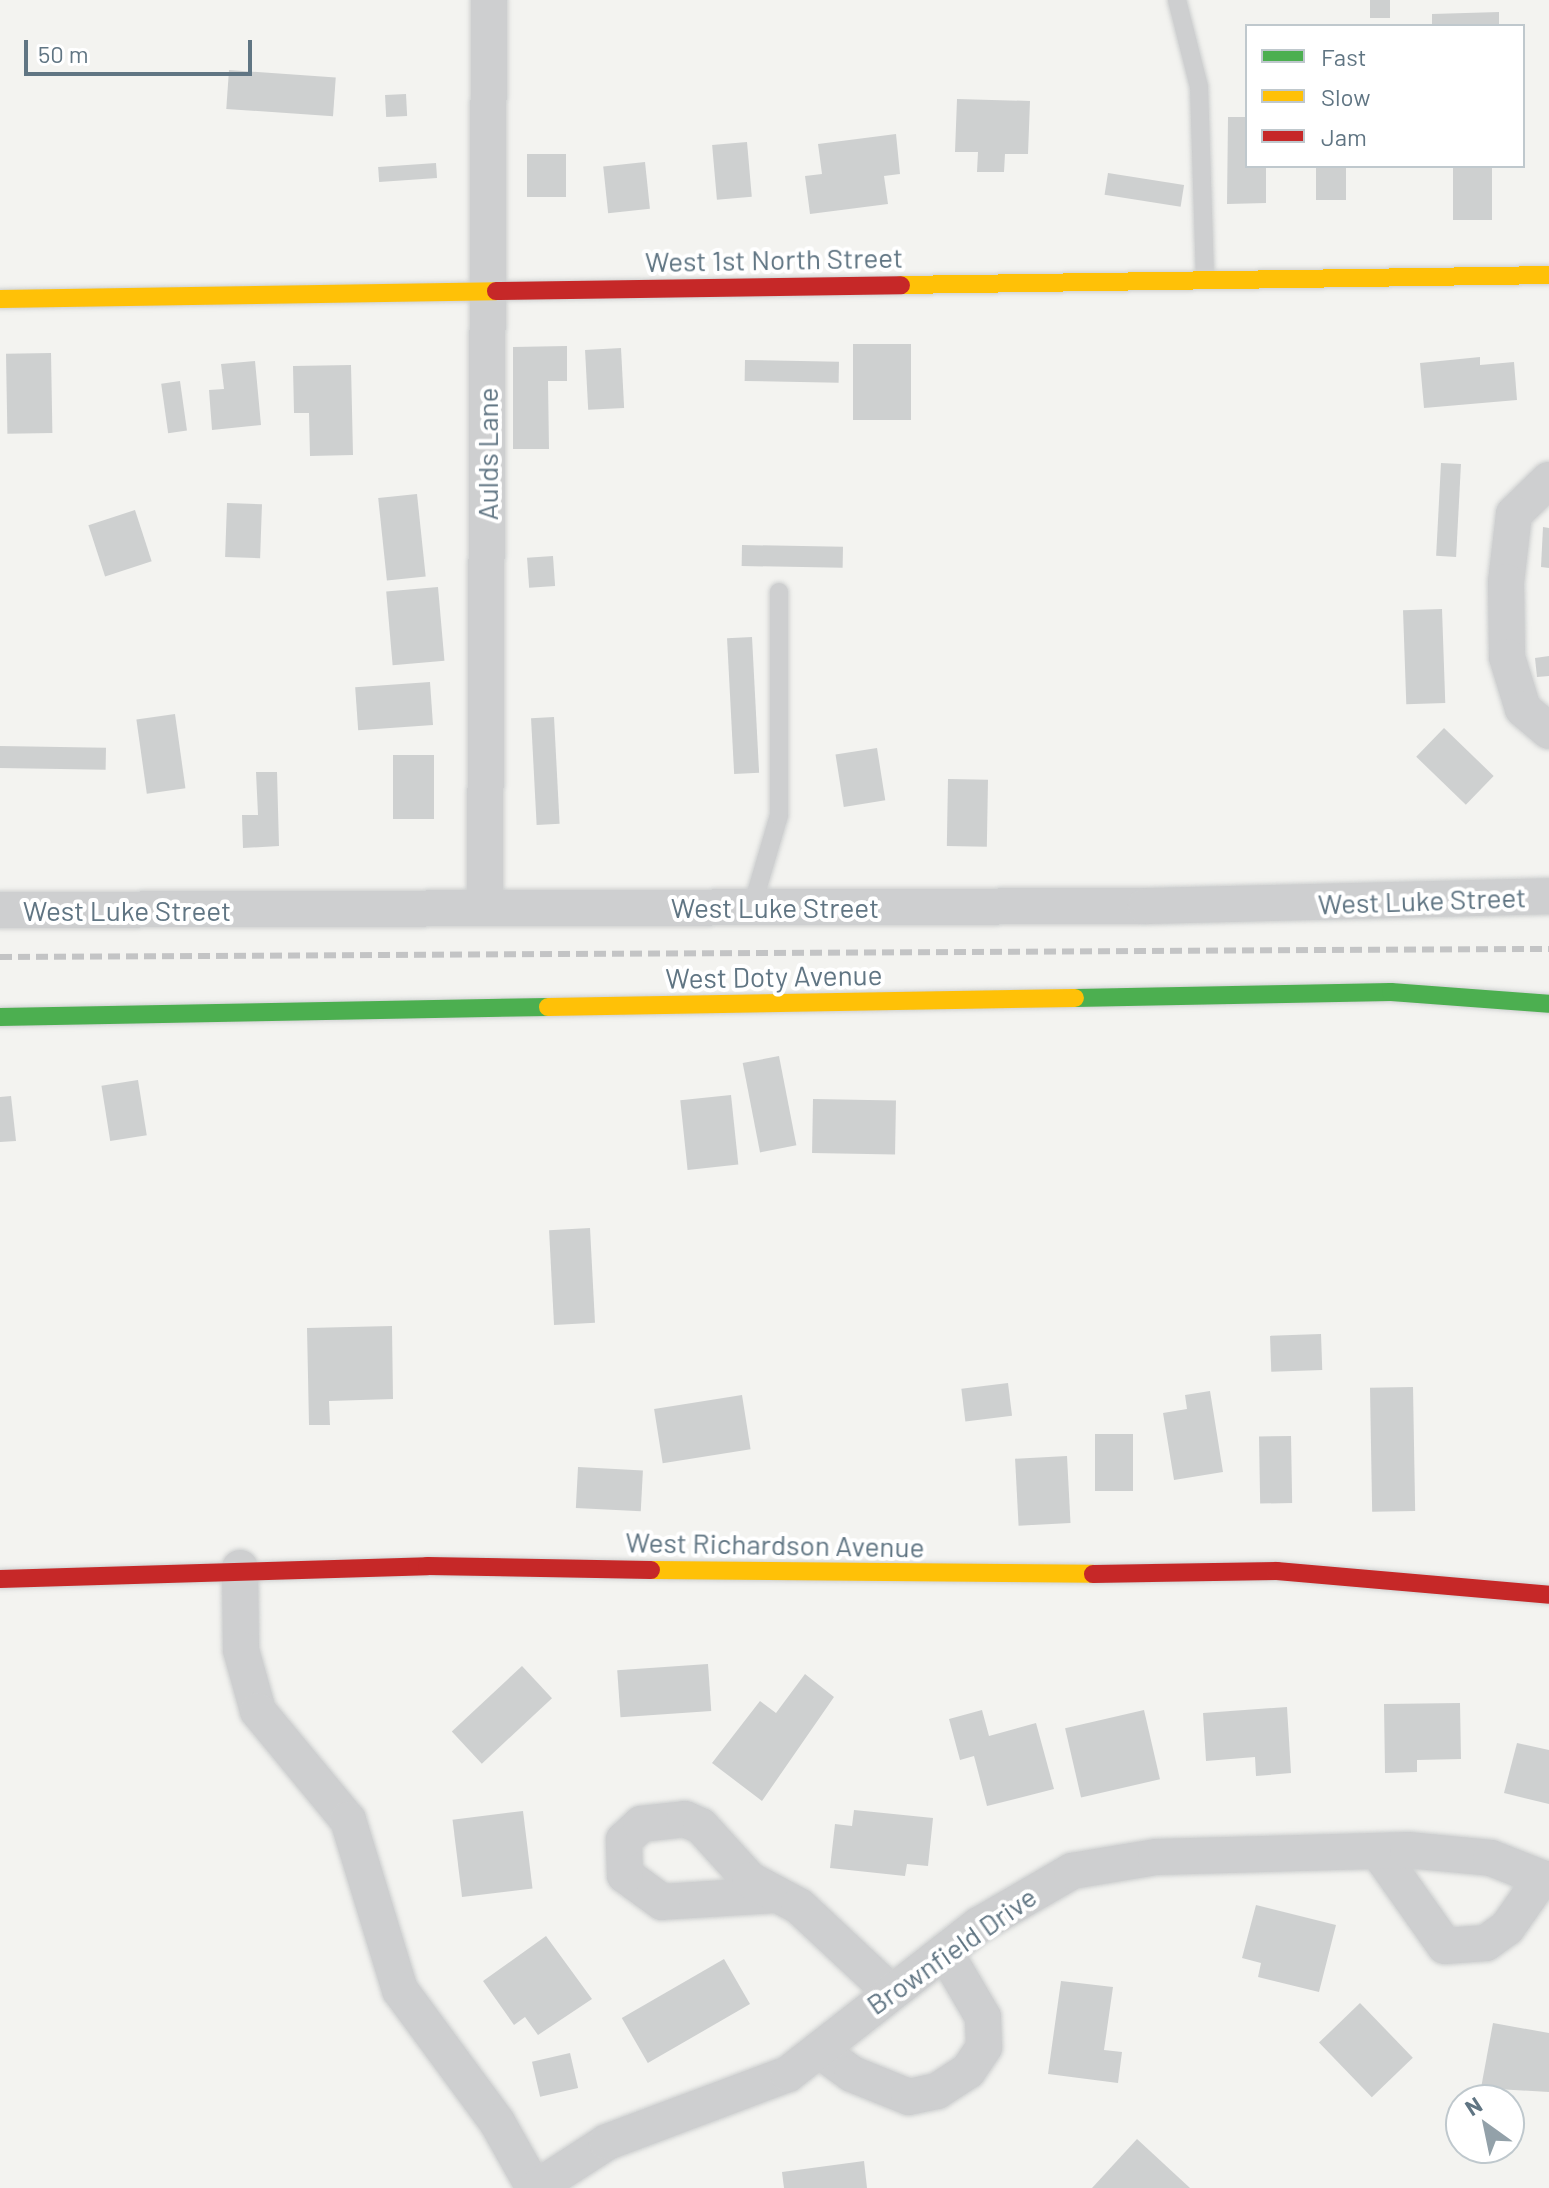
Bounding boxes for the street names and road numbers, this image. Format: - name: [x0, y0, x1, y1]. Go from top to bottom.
- street label: West 1st North Street: [645, 240, 903, 278]
- street label: Aulds Lane: [470, 388, 504, 520]
- street label: West Luke Street: [1317, 880, 1527, 920]
- street label: West Luke Street: [671, 890, 879, 924]
- street label: West Luke Street: [23, 893, 231, 927]
- street label: West Doty Avenue: [665, 957, 883, 995]
- street label: West Richardson Avenue: [625, 1525, 925, 1563]
- street label: Brownfield Drive: [860, 1879, 1042, 2021]

